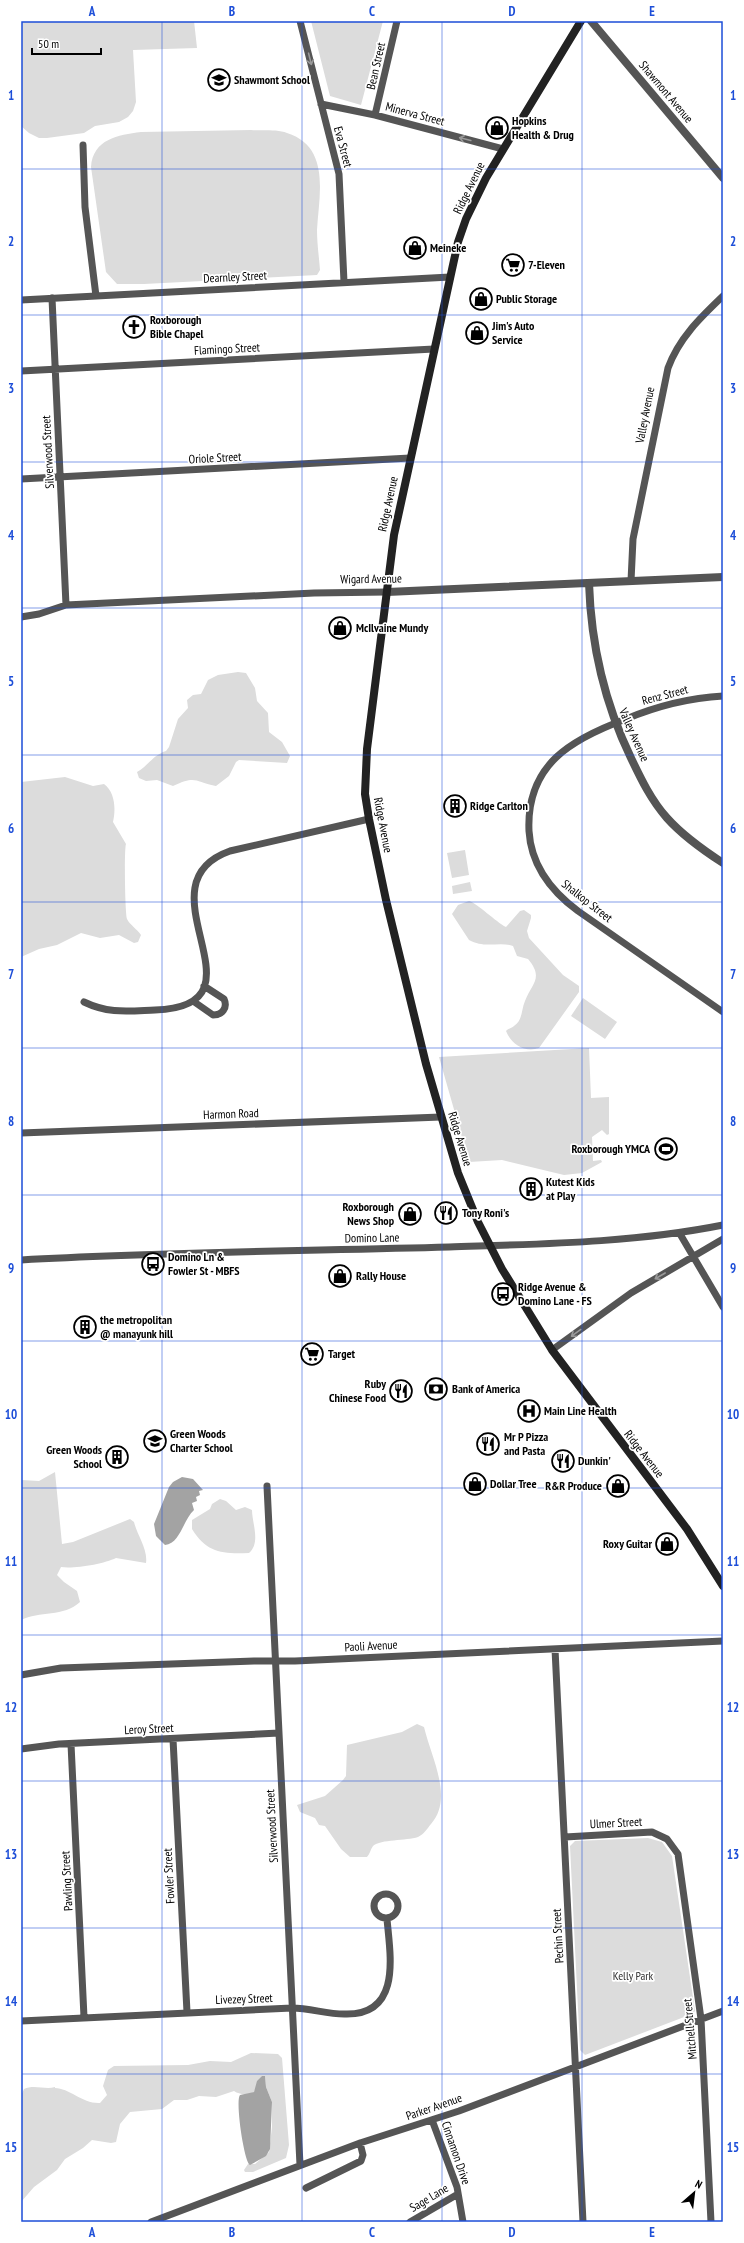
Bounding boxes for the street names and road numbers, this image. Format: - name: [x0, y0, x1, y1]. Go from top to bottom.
- street label: Bean Street: [363, 40, 388, 91]
- street label: Shawmont Avenue: [636, 58, 697, 126]
- street label: Minerva Street: [384, 98, 447, 129]
- street label: Eva Street: [331, 125, 356, 170]
- street label: Ridge Avenue: [449, 159, 488, 216]
- street label: Dearnley Street: [203, 267, 268, 286]
- street label: Flamingo Street: [194, 339, 261, 358]
- street label: Valley Avenue: [632, 385, 657, 445]
- street label: Silverwood Street: [38, 414, 57, 489]
- street label: Oriole Street: [188, 449, 242, 466]
- street label: Ridge Avenue: [374, 475, 401, 533]
- street label: Wigard Avenue: [340, 570, 402, 587]
- street label: Renz Street: [640, 681, 690, 708]
- street label: Valley Avenue: [616, 705, 653, 764]
- street label: Ridge Avenue: [371, 796, 396, 854]
- street label: Shalkop Street: [559, 876, 616, 926]
- street label: Harmon Road: [203, 1105, 259, 1122]
- street label: Ridge Avenue: [445, 1110, 476, 1168]
- street label: Domino Lane: [344, 1230, 400, 1245]
- street label: Ridge Avenue: [621, 1427, 668, 1481]
- street label: Paoli Avenue: [344, 1637, 398, 1654]
- street label: Leroy Street: [124, 1720, 175, 1737]
- street label: Silverwood Street: [262, 1788, 281, 1863]
- street label: Ulmer Street: [589, 1814, 643, 1831]
- street label: Fowler Street: [160, 1847, 177, 1904]
- street label: Pawling Street: [57, 1850, 76, 1911]
- street label: Pechin Street: [549, 1908, 566, 1964]
- street label: Livezey Street: [215, 1990, 274, 2007]
- street label: Mitchell Street: [679, 1997, 700, 2060]
- street label: Parker Avenue: [404, 2090, 464, 2123]
- street label: Cinnamon Drive: [439, 2119, 474, 2187]
- street label: Sage Lane: [407, 2180, 451, 2215]

